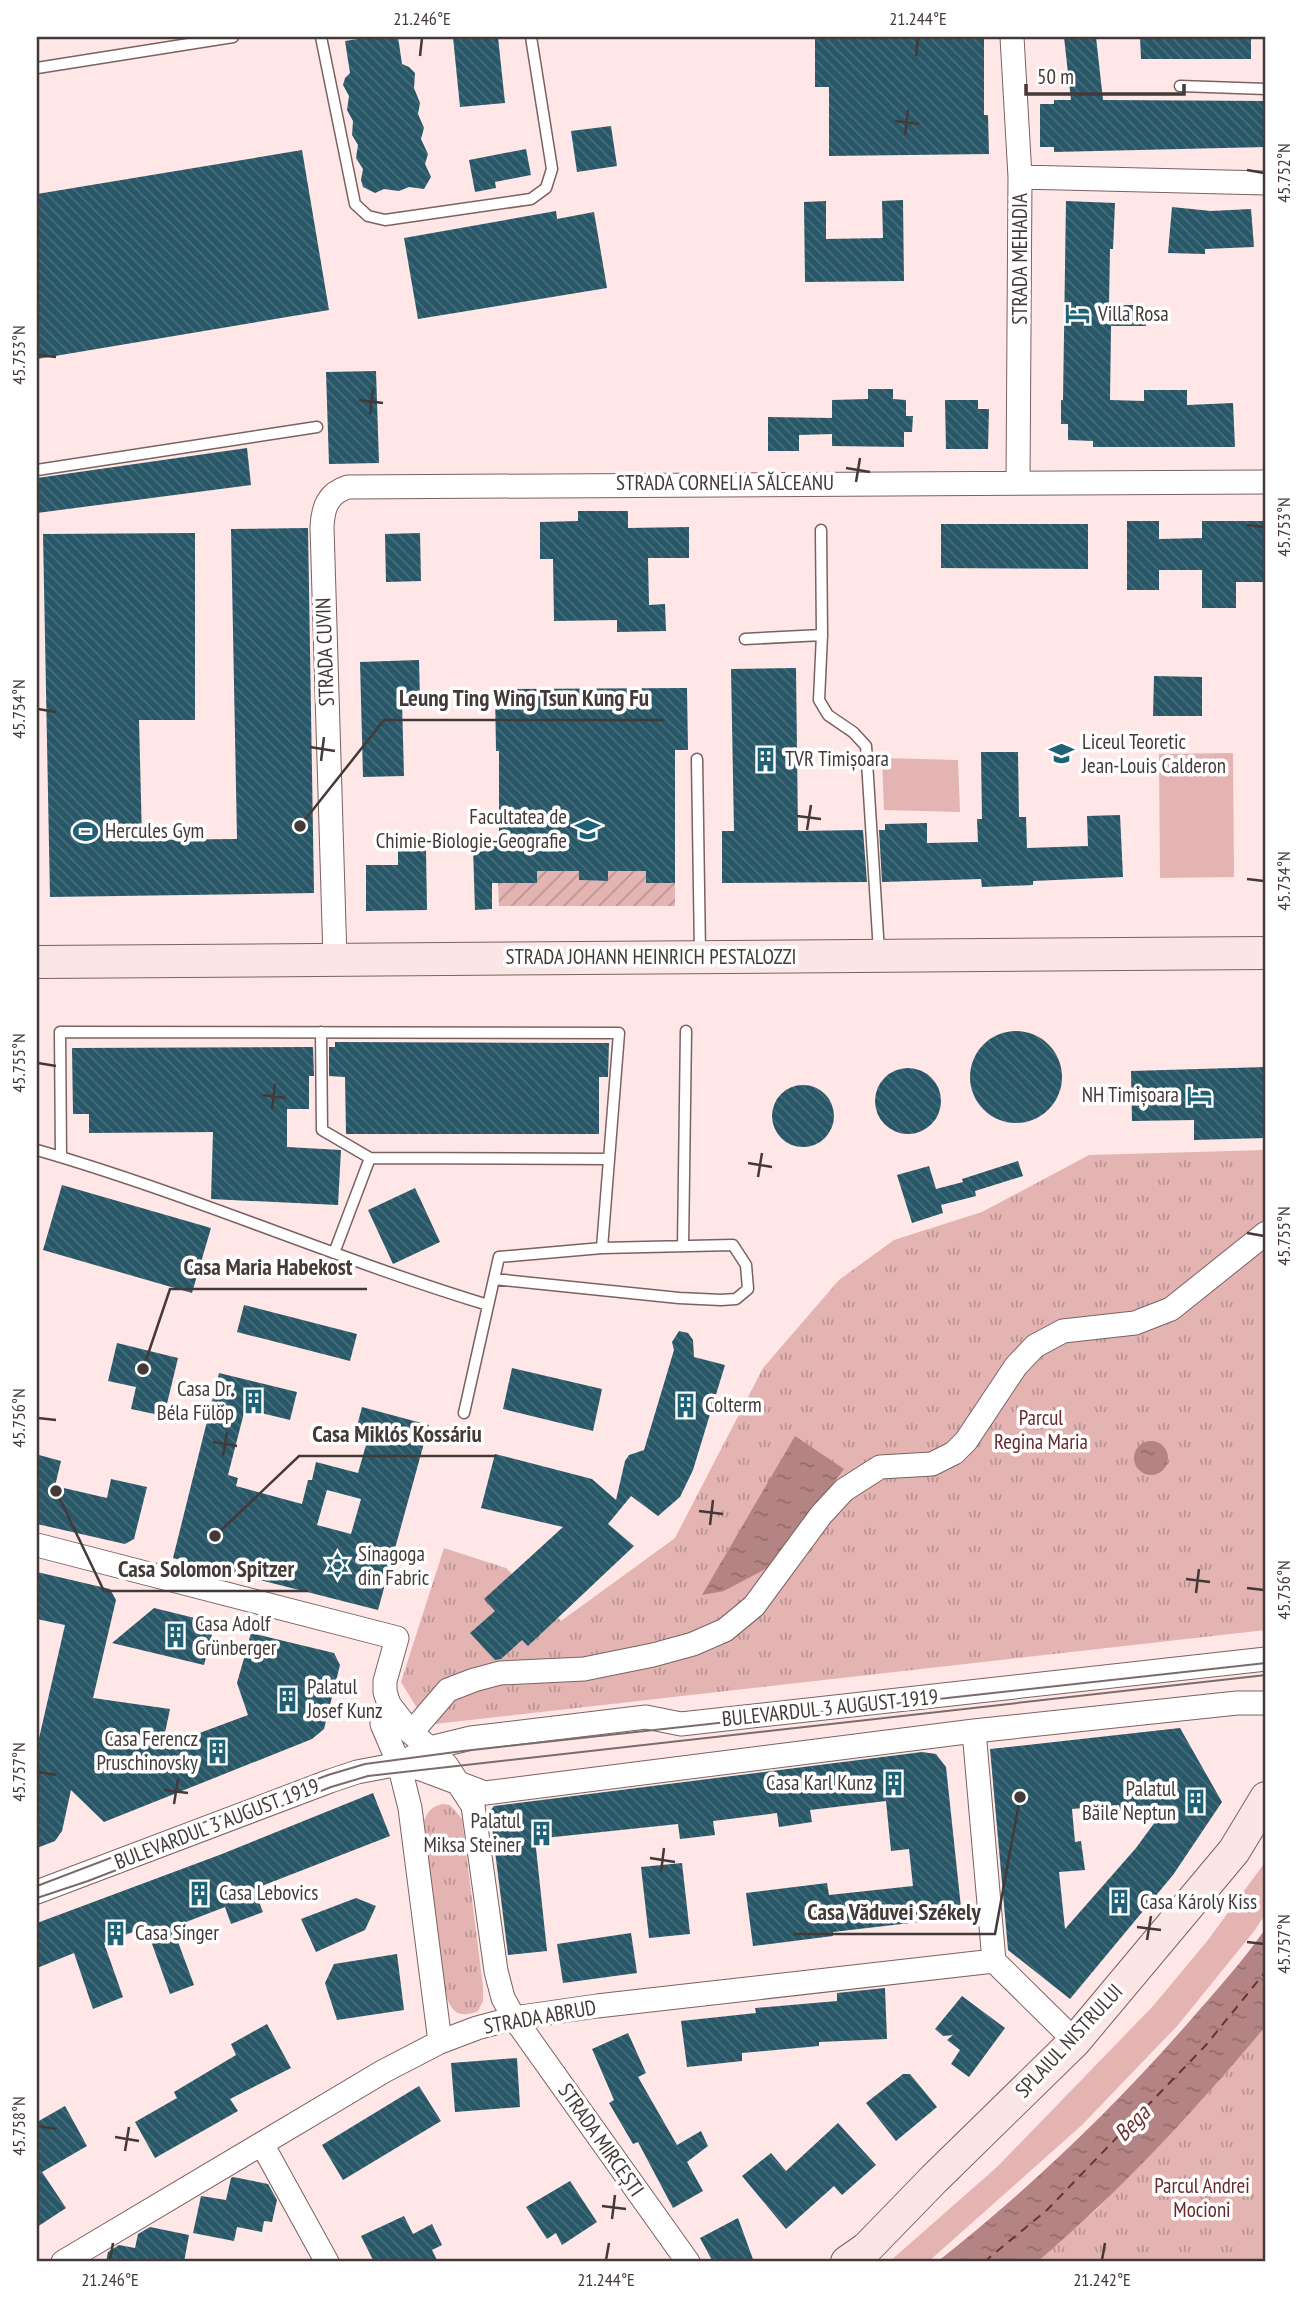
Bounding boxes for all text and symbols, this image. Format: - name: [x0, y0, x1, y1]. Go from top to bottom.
- text: 21.246°E: [393, 7, 451, 30]
- text: 21.244°E: [889, 7, 947, 30]
- scale bar: [1026, 52, 1184, 96]
- text: 50 m: [1037, 63, 1074, 90]
- text: 45.752°N: [1272, 143, 1295, 203]
- street label: STRADA MEHADIA: [1006, 193, 1033, 325]
- hotel icon: Villa Rosa: [1064, 300, 1092, 328]
- place label: Villa Rosa: [1097, 300, 1169, 327]
- text: 45.753°N: [7, 325, 30, 385]
- street label: STRADA CORNELIA SĂLCEANU: [616, 469, 834, 496]
- text: 45.753°N: [1272, 497, 1295, 557]
- street label: STRADA CUVIN: [309, 597, 340, 707]
- callout: Leung Ting Wing Tsun Kung Fu: [384, 676, 664, 720]
- text: 45.754°N: [7, 679, 30, 739]
- text: Leung Ting Wing Tsun Kung Fu: [399, 683, 649, 712]
- place label: Liceul Teoretic Jean-Louis Calderon: [1081, 728, 1226, 779]
- school or university icon: Liceul Teoretic Jean-Louis Calderon: [1048, 740, 1076, 768]
- building icon: TVR Timișoara: [751, 745, 779, 773]
- place label: TVR Timișoara: [785, 745, 889, 772]
- place label: Facultatea de Chimie-Biologie-Geografie: [376, 803, 567, 854]
- school or university icon: Facultatea de Chimie-Biologie-Geografie: [573, 815, 601, 843]
- sports icon: Hercules Gym: [71, 817, 99, 845]
- place label: Hercules Gym: [105, 817, 204, 844]
- text: 45.754°N: [1272, 851, 1295, 911]
- street label: STRADA JOHANN HEINRICH PESTALOZZI: [505, 943, 797, 970]
- text: 45.755°N: [7, 1033, 30, 1093]
- place label: NH Timișoara: [1082, 1081, 1179, 1108]
- hotel icon: NH Timișoara: [1185, 1081, 1213, 1109]
- text: 45.755°N: [1272, 1206, 1295, 1266]
- callout: Casa Maria Habekost: [170, 1245, 367, 1289]
- text: Casa Maria Habekost: [183, 1252, 353, 1281]
- place label: Casa Dr. Béla Fülöp: [157, 1375, 234, 1426]
- building icon: Casa Dr. Béla Fülöp: [240, 1387, 268, 1415]
- text: 45.756°N: [7, 1388, 30, 1448]
- building icon: Colterm: [671, 1391, 699, 1419]
- place label: Colterm: [705, 1391, 762, 1418]
- park label: Parcul Regina Maria: [994, 1404, 1088, 1455]
- callout: Casa Miklós Kossáriu: [299, 1412, 496, 1456]
- text: Casa Miklós Kossáriu: [312, 1419, 482, 1448]
- place label: Sinagoga din Fabric: [358, 1540, 430, 1591]
- callout: Casa Solomon Spitzer: [104, 1547, 308, 1591]
- synagogue icon: Sinagoga din Fabric: [324, 1552, 352, 1580]
- text: Casa Solomon Spitzer: [118, 1554, 294, 1583]
- text: 45.756°N: [1272, 1560, 1295, 1620]
- place label: Casa Adolf Grünberger: [195, 1610, 277, 1661]
- building icon: Casa Adolf Grünberger: [161, 1622, 189, 1650]
- place label: Palatul Josef Kunz: [306, 1673, 383, 1724]
- street label: BULEVARDUL 3 AUGUST 1919: [720, 1683, 939, 1732]
- building icon: Palatul Josef Kunz: [273, 1685, 301, 1713]
- place label: Casa Ferencz Pruschinovsky: [96, 1725, 198, 1776]
- building icon: Casa Ferencz Pruschinovsky: [204, 1737, 232, 1765]
- text: 45.757°N: [7, 1742, 30, 1802]
- place label: Casa Karl Kunz: [766, 1769, 873, 1796]
- building icon: Casa Karl Kunz: [879, 1769, 907, 1797]
- street label: BULEVARDUL 3 AUGUST 1919: [111, 1772, 323, 1875]
- place label: Palatul Băile Neptun: [1082, 1775, 1176, 1826]
- building icon: Palatul Băile Neptun: [1182, 1787, 1210, 1815]
- place label: Palatul Miksa Steiner: [423, 1807, 521, 1858]
- building icon: Palatul Miksa Steiner: [527, 1819, 555, 1847]
- building icon: Casa Lebovics: [185, 1879, 213, 1907]
- place label: Casa Lebovics: [219, 1879, 318, 1906]
- building icon: Casa Károly Kiss: [1106, 1888, 1134, 1916]
- place label: Casa Károly Kiss: [1140, 1888, 1257, 1915]
- callout: Casa Văduvei Székely: [793, 1890, 995, 1934]
- text: Casa Văduvei Székely: [807, 1897, 982, 1926]
- text: 45.757°N: [1272, 1914, 1295, 1974]
- building icon: Casa Singer: [101, 1919, 129, 1947]
- place label: Casa Singer: [135, 1919, 219, 1946]
- street label: SPLAIUL NISTRULUI: [1009, 1978, 1128, 2103]
- street label: STRADA ABRUD: [482, 1993, 598, 2040]
- street label: STRADA MIRCEȘTI: [553, 2078, 650, 2201]
- text: 45.758°N: [7, 2096, 30, 2156]
- water label: Bega: [1108, 2097, 1157, 2147]
- park label: Parcul Andrei Mocioni: [1154, 2172, 1250, 2223]
- text: 21.246°E: [81, 2268, 139, 2291]
- text: 21.244°E: [577, 2268, 635, 2291]
- text: 21.242°E: [1073, 2268, 1131, 2291]

